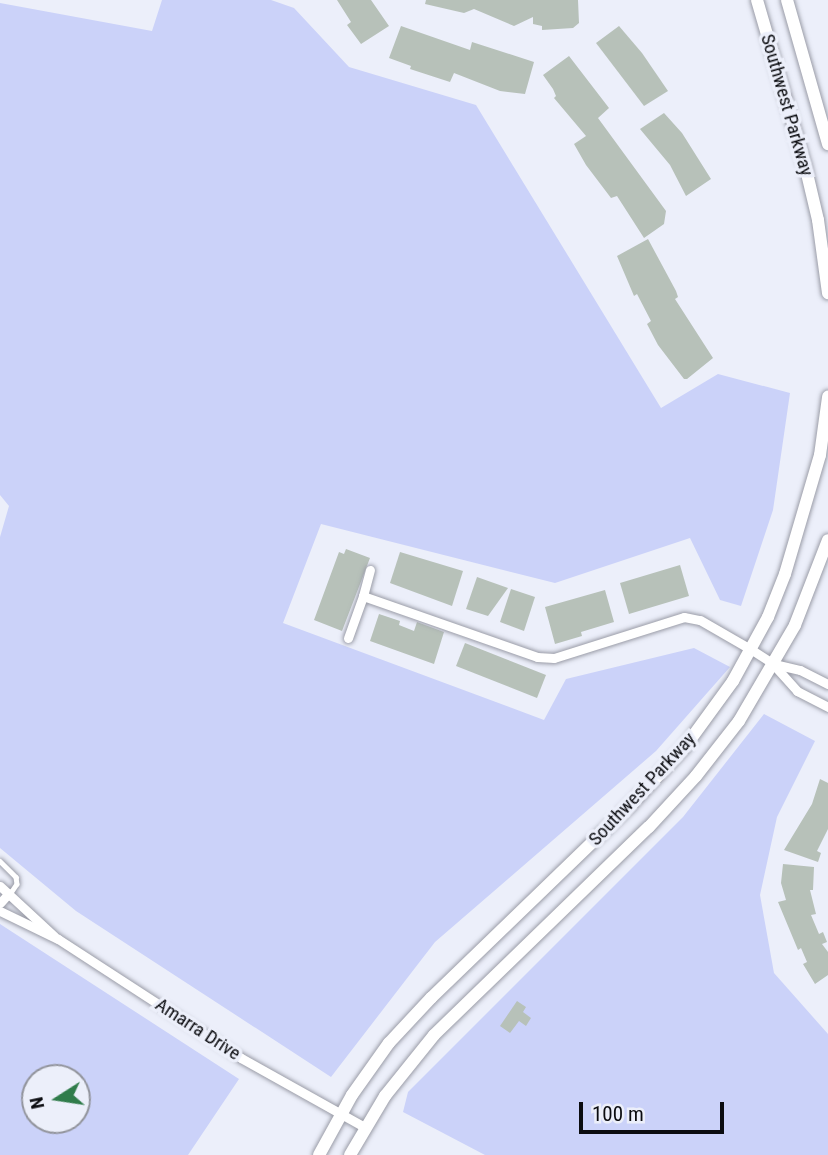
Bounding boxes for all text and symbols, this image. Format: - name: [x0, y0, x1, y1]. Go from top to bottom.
- street label: Southwest Parkway: [756, 32, 818, 178]
- street label: Southwest Parkway: [584, 728, 700, 850]
- street label: Amarra Drive: [151, 993, 245, 1065]
- north arrow: [21, 1064, 91, 1134]
- scale bar: [583, 1088, 728, 1132]
- text: N: [24, 1095, 49, 1111]
- text: 100 m: [592, 1102, 644, 1126]

